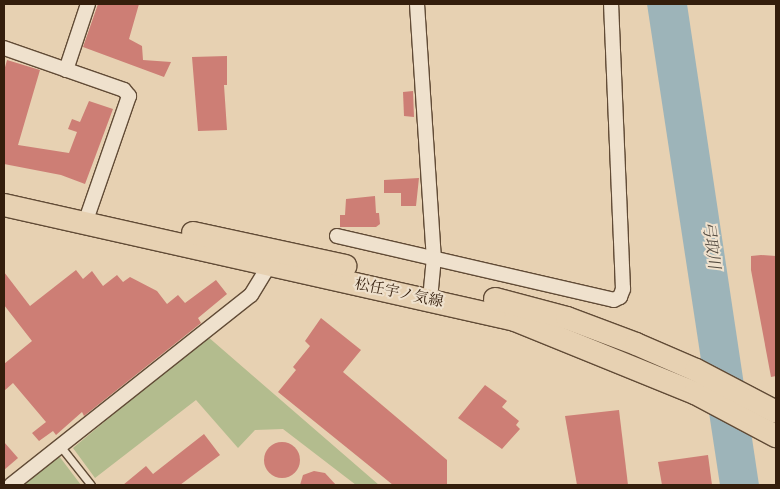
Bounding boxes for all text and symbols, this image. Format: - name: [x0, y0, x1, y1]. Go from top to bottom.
- water label: 弓取川: [698, 220, 724, 270]
- street label: 松任宇ノ気線: [353, 275, 445, 311]

